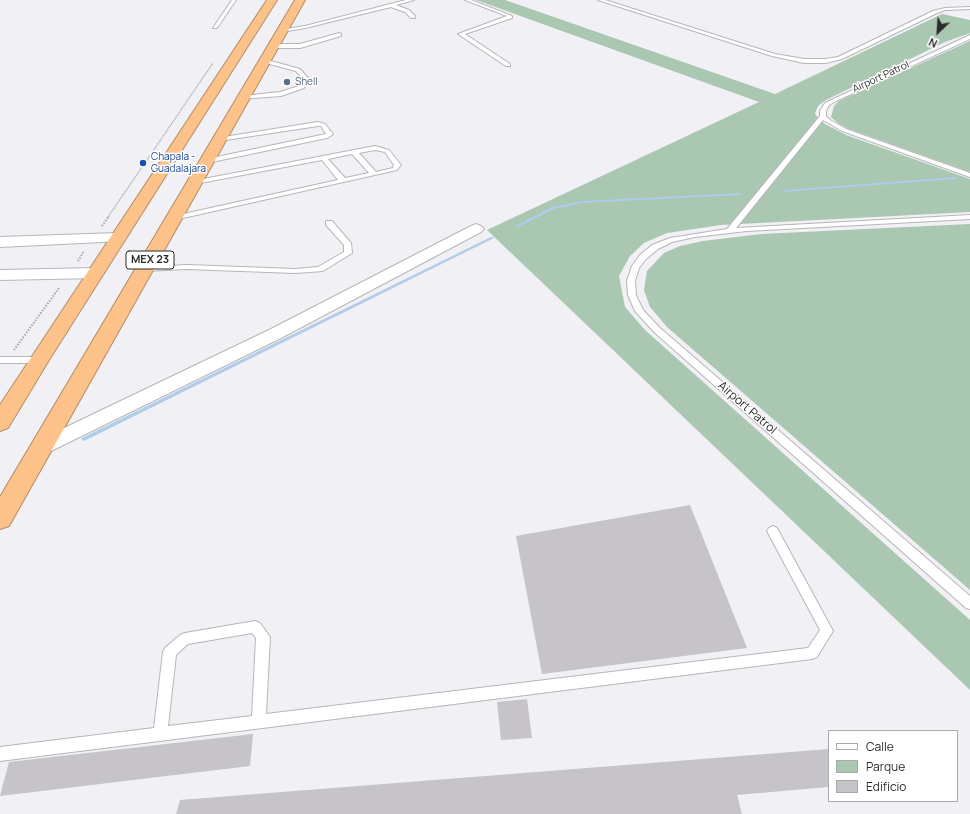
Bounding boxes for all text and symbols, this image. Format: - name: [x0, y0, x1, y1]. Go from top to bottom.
- north arrow: [918, 12, 958, 52]
- text: N: [926, 35, 939, 52]
- street label: Airport Patrol: [851, 59, 911, 95]
- place label: Shell: [295, 76, 318, 88]
- marker: Shell: [282, 77, 292, 87]
- place label: Chapala - Guadalajara: [151, 151, 206, 174]
- marker: Chapala - Guadalajara: [138, 158, 148, 168]
- road number: MEX 23: [126, 251, 174, 269]
- street label: Airport Patrol: [715, 379, 779, 437]
- legend: [828, 730, 958, 802]
- text: Calle: [866, 738, 894, 755]
- text: Parque: [866, 758, 905, 775]
- text: Edificio: [866, 778, 906, 795]

